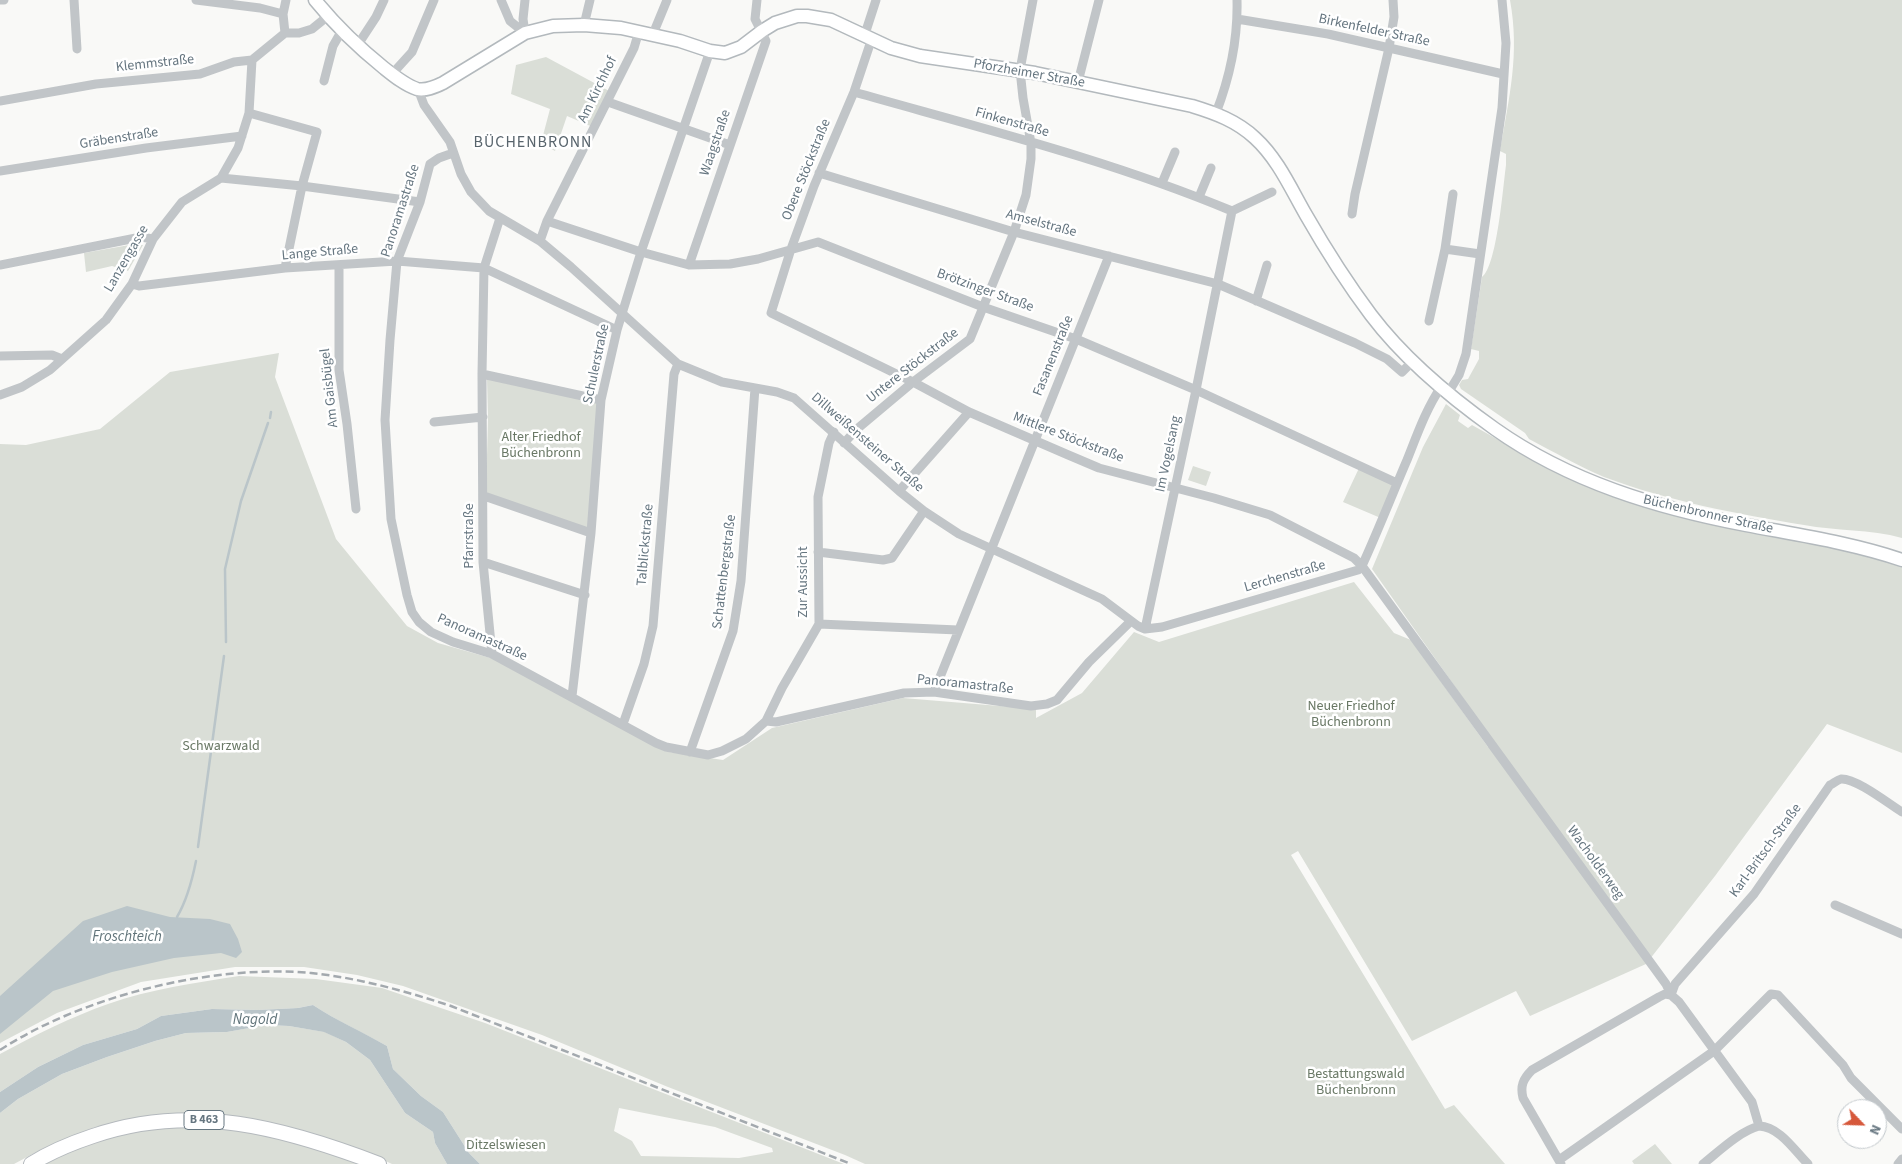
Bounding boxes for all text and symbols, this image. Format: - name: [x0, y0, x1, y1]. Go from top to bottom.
- street label: Birkenfelder Straße: [1317, 11, 1431, 51]
- street label: Klemmstraße: [115, 52, 195, 76]
- street label: Am Kirchhof: [575, 54, 621, 126]
- street label: Pforzheimer Straße: [972, 56, 1086, 92]
- street label: Finkenstraße: [973, 104, 1051, 142]
- street label: Waagstraße: [697, 108, 735, 178]
- street label: Obere Stöckstraße: [779, 117, 835, 223]
- street label: Gräbenstraße: [78, 124, 160, 154]
- district label: BÜCHENBRONN: [472, 133, 594, 153]
- street label: Panoramastraße: [378, 162, 424, 260]
- street label: Amselstraße: [1004, 207, 1078, 241]
- street label: Lanzengasse: [101, 223, 153, 295]
- street label: Lange Straße: [281, 241, 359, 265]
- street label: Brötzinger Straße: [934, 266, 1036, 316]
- street label: Fasanenstraße: [1030, 313, 1078, 399]
- street label: Schulerstraße: [580, 322, 614, 406]
- street label: Untere Stöckstraße: [864, 325, 962, 407]
- street label: Am Gaisbügel: [317, 347, 343, 429]
- street label: Dillweißensteiner Straße: [807, 390, 927, 496]
- street label: Mittlere Stöckstraße: [1010, 409, 1126, 467]
- street label: Im Vogelsang: [1153, 414, 1185, 494]
- park label: Alter Friedhof Büchenbronn: [501, 430, 581, 462]
- street label: Büchenbronner Straße: [1641, 492, 1775, 538]
- street label: Pfarrstraße: [462, 503, 478, 569]
- street label: Talblickstraße: [634, 503, 658, 587]
- street label: Schattenbergstraße: [710, 514, 740, 630]
- street label: Zur Aussicht: [796, 546, 812, 618]
- street label: Lerchenstraße: [1242, 557, 1328, 597]
- street label: Panoramastraße: [434, 611, 530, 665]
- street label: Panoramastraße: [916, 672, 1014, 698]
- park label: Neuer Friedhof Büchenbronn: [1307, 699, 1395, 732]
- park label: Schwarzwald: [182, 739, 260, 755]
- street label: Karl-Britsch-Straße: [1726, 801, 1806, 901]
- street label: Wacholderweg: [1563, 823, 1627, 903]
- water label: Froschteich: [92, 929, 162, 947]
- water label: Nagold: [233, 1012, 277, 1030]
- park label: Bestattungswald Büchenbronn: [1307, 1067, 1405, 1100]
- north arrow: [1837, 1099, 1887, 1149]
- road number: B 463: [184, 1110, 224, 1130]
- text: N: [1864, 1121, 1886, 1138]
- park label: Ditzelswiesen: [466, 1138, 546, 1154]

